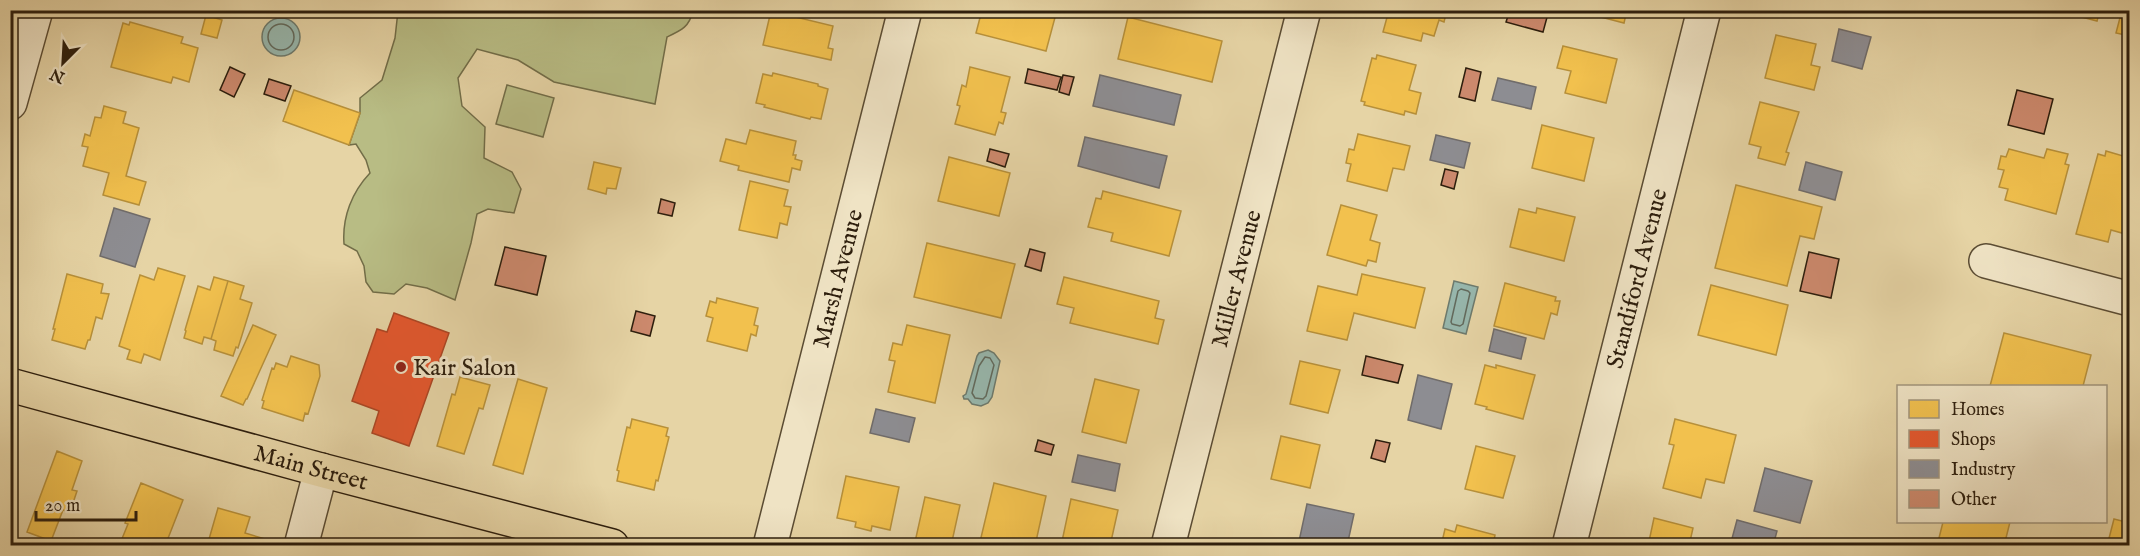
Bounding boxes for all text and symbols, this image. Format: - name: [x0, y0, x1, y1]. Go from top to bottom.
- north arrow: [33, 33, 93, 93]
- text: N: [47, 63, 69, 87]
- street label: Standiford Avenue: [1600, 185, 1675, 372]
- street label: Marsh Avenue: [807, 206, 871, 351]
- street label: Miller Avenue: [1205, 207, 1270, 351]
- place label: Kair Salon: [413, 353, 516, 384]
- marker: Kair Salon: [394, 360, 408, 374]
- legend: [1897, 385, 2107, 523]
- text: Homes: [1951, 399, 2004, 422]
- text: Shops: [1951, 429, 1996, 452]
- street label: Main Street: [250, 438, 371, 499]
- text: Industry: [1951, 459, 2015, 482]
- scale bar: [36, 484, 136, 522]
- text: Other: [1951, 489, 1997, 512]
- text: 20 m: [45, 495, 80, 518]

